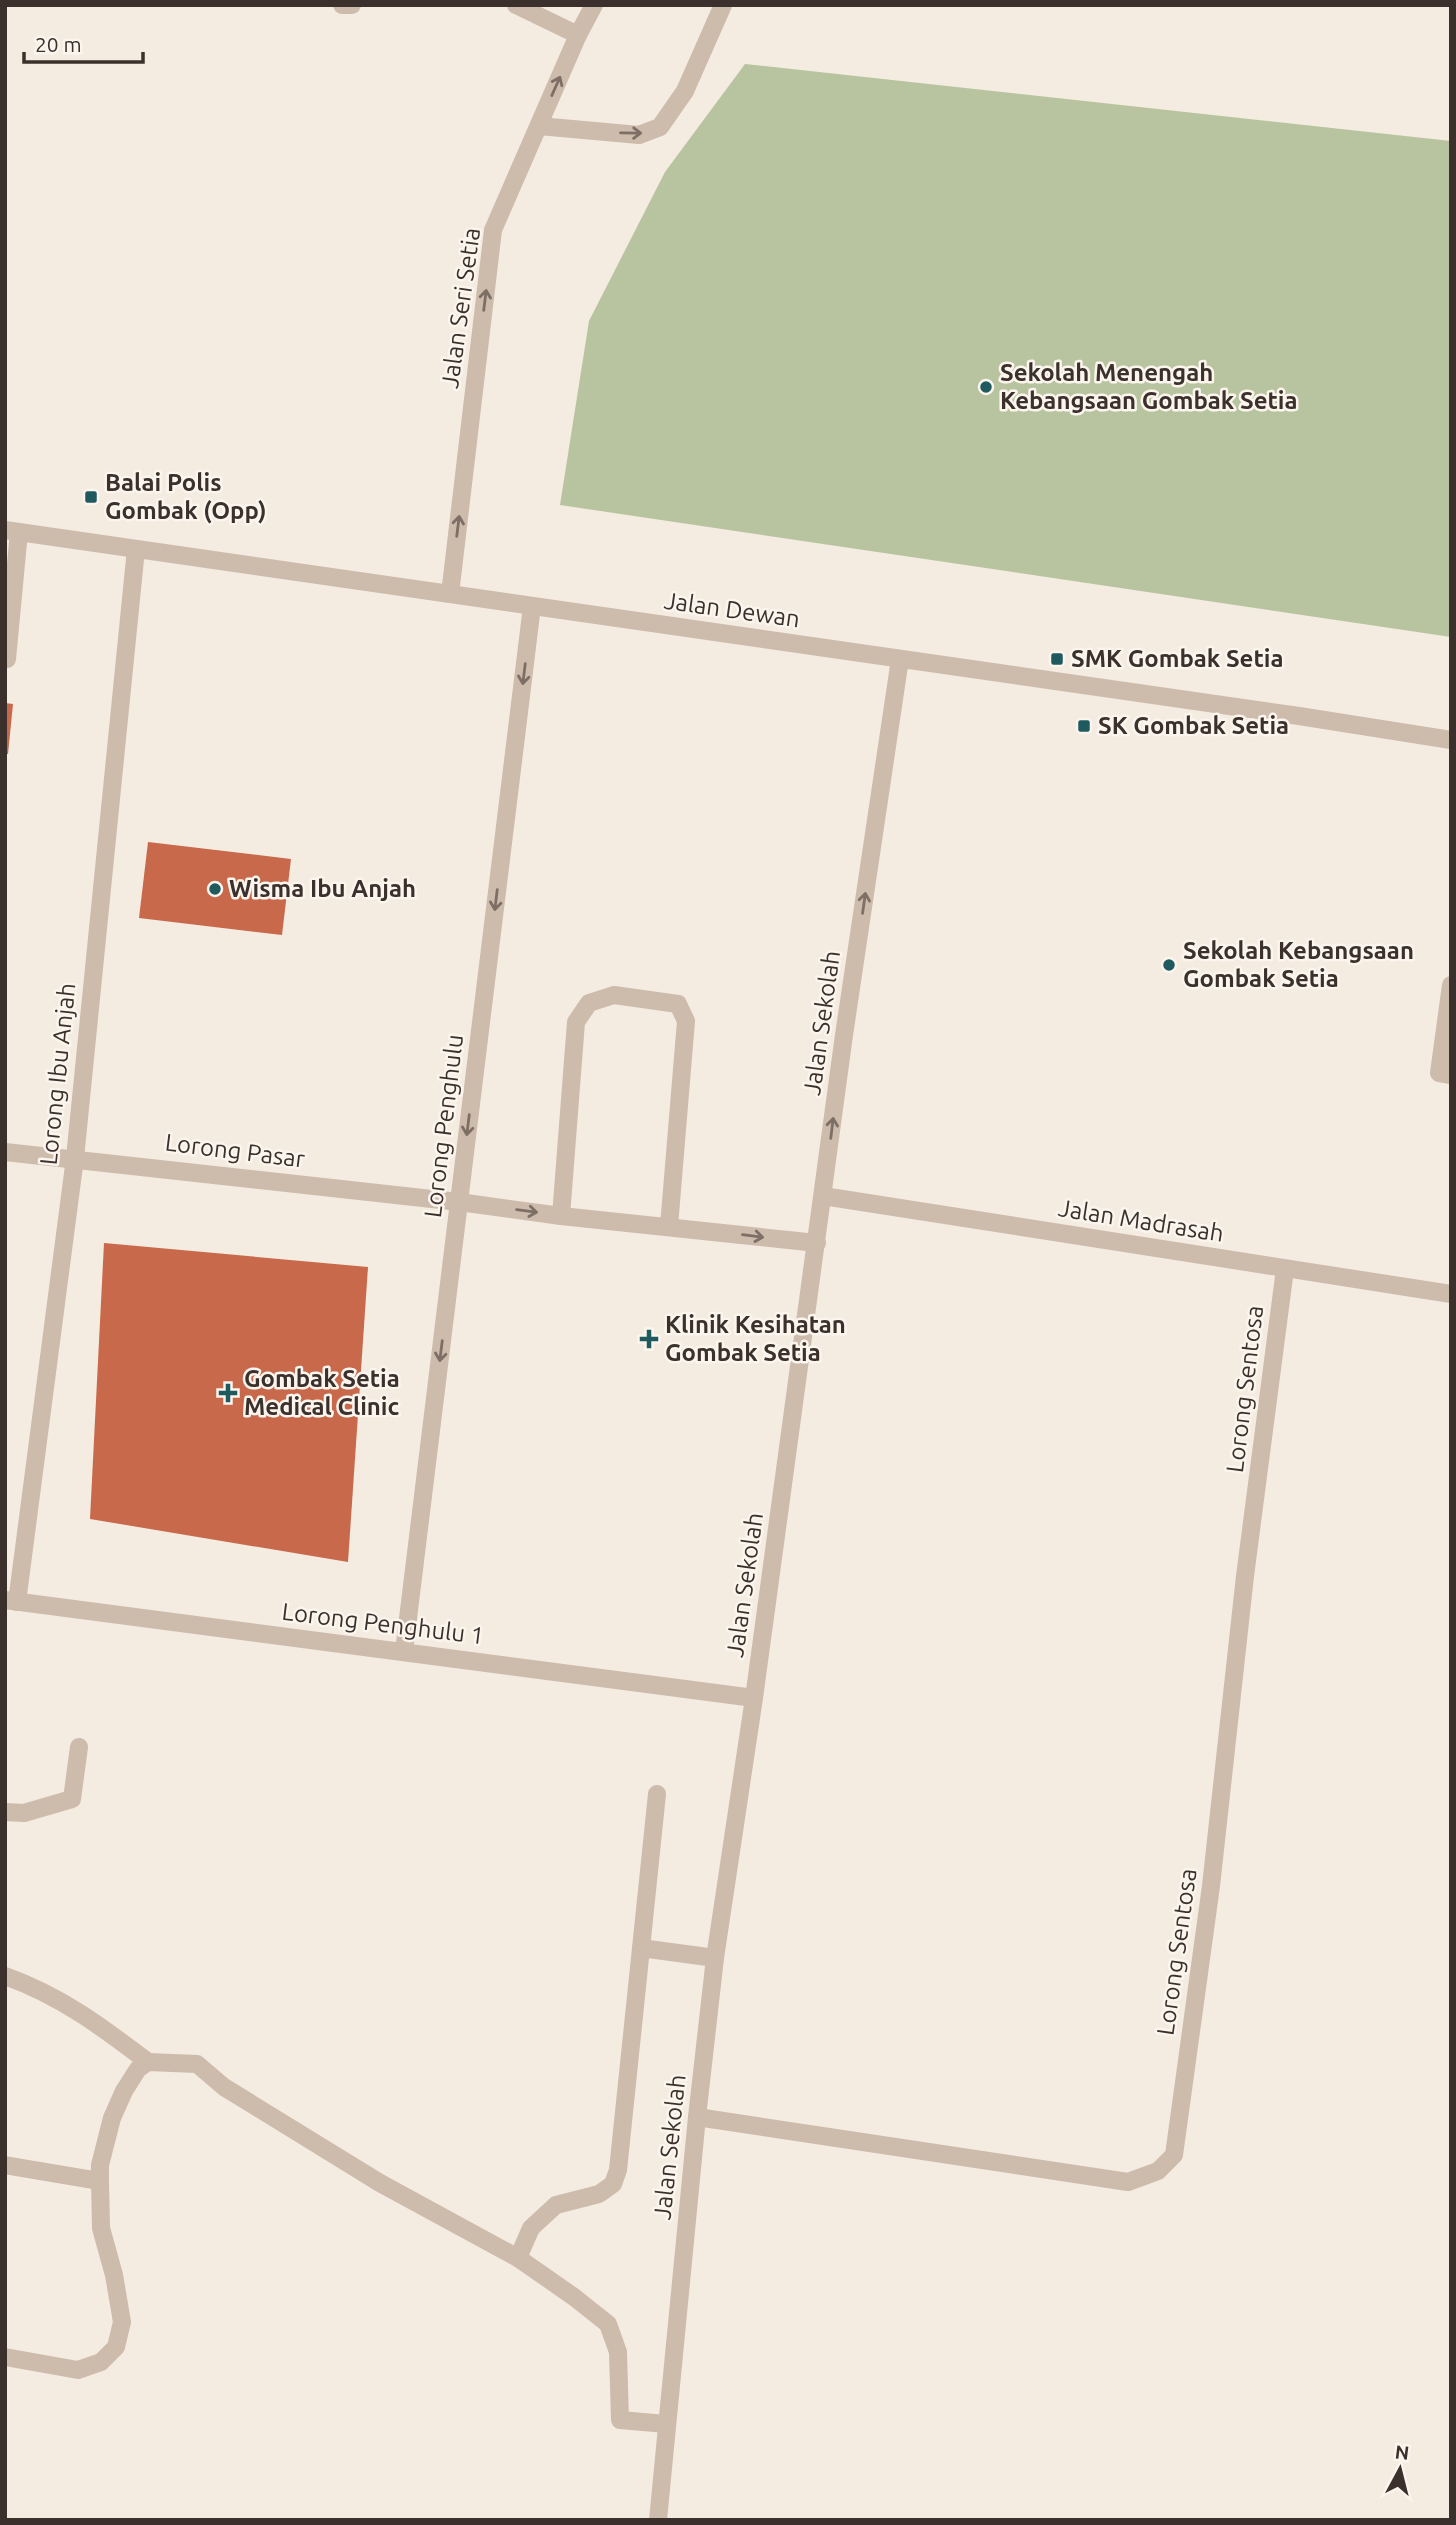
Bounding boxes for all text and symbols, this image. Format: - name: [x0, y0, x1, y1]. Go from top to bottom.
- scale bar: [24, 21, 144, 65]
- text: 20 m: [35, 32, 82, 56]
- one-way arrow: [550, 76, 563, 98]
- one-way arrow: [619, 126, 642, 140]
- street label: Jalan Seri Setia: [436, 226, 485, 390]
- one-way arrow: [478, 289, 491, 312]
- place label: Sekolah Menengah Kebangsaan Gombak Setia: [1000, 359, 1298, 414]
- marker: Sekolah Menengah Kebangsaan Gombak Setia: [978, 379, 994, 395]
- place label: Balai Polis Gombak (Opp): [105, 469, 267, 524]
- marker: Balai Polis Gombak (Opp): [83, 489, 99, 505]
- one-way arrow: [452, 515, 465, 538]
- street label: Jalan Dewan: [662, 587, 802, 632]
- place label: SMK Gombak Setia: [1071, 645, 1283, 672]
- marker: SMK Gombak Setia: [1049, 651, 1065, 667]
- one-way arrow: [517, 662, 530, 685]
- place label: SK Gombak Setia: [1098, 712, 1289, 739]
- marker: SK Gombak Setia: [1076, 718, 1092, 734]
- place label: Wisma Ibu Anjah: [229, 875, 416, 902]
- marker: Wisma Ibu Anjah: [207, 881, 223, 897]
- one-way arrow: [490, 888, 503, 910]
- one-way arrow: [857, 892, 870, 915]
- place label: Sekolah Kebangsaan Gombak Setia: [1183, 937, 1414, 992]
- street label: Jalan Sekolah: [798, 949, 845, 1097]
- marker: Sekolah Kebangsaan Gombak Setia: [1161, 957, 1177, 973]
- street label: Lorong Ibu Anjah: [35, 982, 80, 1166]
- street label: Lorong Penghulu: [419, 1033, 468, 1219]
- one-way arrow: [462, 1114, 475, 1136]
- one-way arrow: [825, 1117, 838, 1140]
- street label: Lorong Pasar: [164, 1129, 307, 1172]
- street label: Jalan Madrasah: [1056, 1194, 1226, 1247]
- one-way arrow: [515, 1205, 537, 1218]
- one-way arrow: [741, 1229, 764, 1242]
- street label: Lorong Sentosa: [1221, 1304, 1268, 1474]
- place label: Klinik Kesihatan Gombak Setia: [665, 1311, 846, 1366]
- marker: Klinik Kesihatan Gombak Setia: [639, 1329, 659, 1349]
- one-way arrow: [434, 1339, 447, 1362]
- place label: Gombak Setia Medical Clinic: [244, 1365, 400, 1420]
- marker: Gombak Setia Medical Clinic: [218, 1383, 238, 1403]
- street label: Jalan Sekolah: [721, 1511, 768, 1659]
- street label: Lorong Penghulu 1: [280, 1598, 486, 1649]
- street label: Lorong Sentosa: [1151, 1867, 1202, 2037]
- street label: Jalan Sekolah: [648, 2073, 691, 2221]
- north arrow: [1365, 2434, 1435, 2504]
- text: N: [1394, 2440, 1410, 2464]

